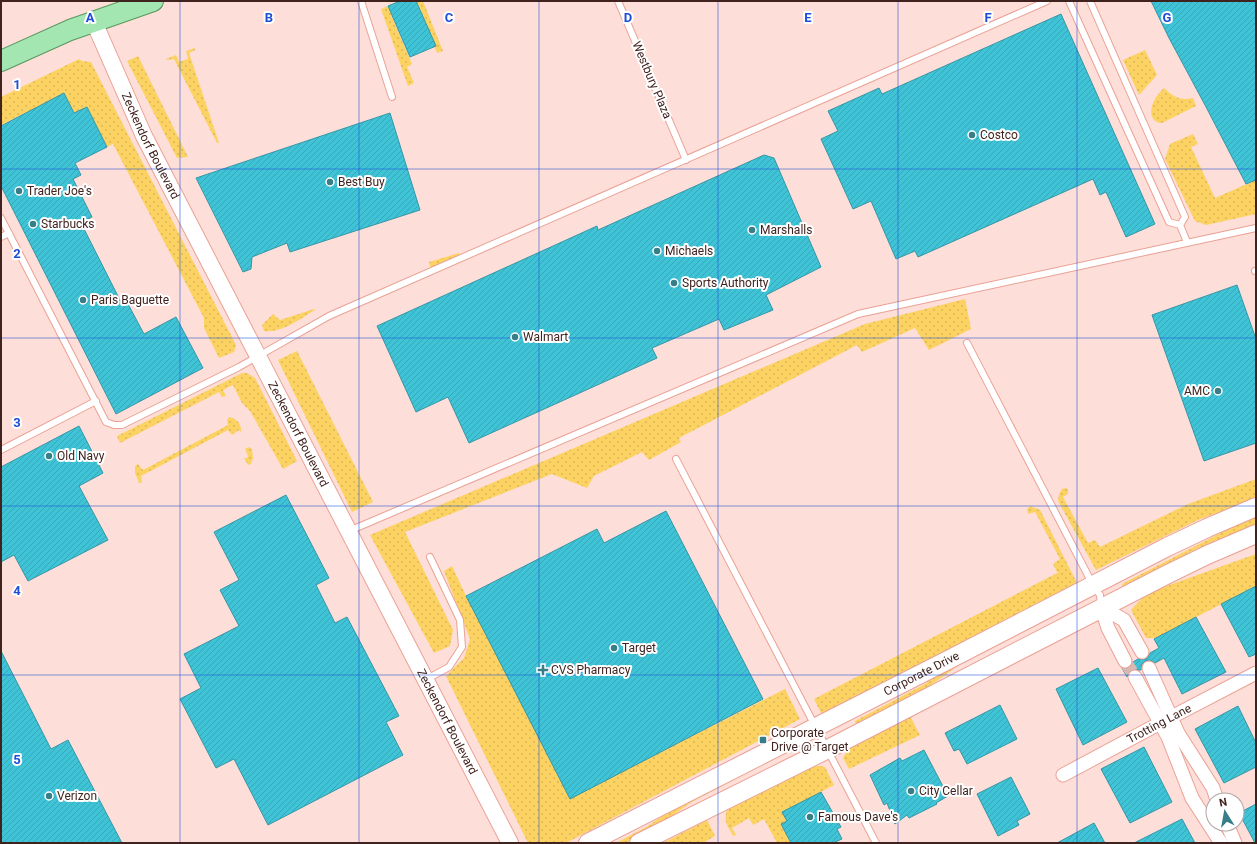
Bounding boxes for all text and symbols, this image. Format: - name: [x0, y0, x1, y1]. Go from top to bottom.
- text: A: [86, 10, 95, 25]
- text: B: [265, 10, 273, 25]
- text: C: [445, 10, 454, 25]
- text: D: [624, 10, 632, 25]
- text: E: [804, 10, 812, 25]
- text: F: [984, 10, 992, 25]
- text: G: [1163, 10, 1172, 25]
- street label: Westbury Plaza: [629, 39, 675, 121]
- text: 1: [13, 77, 21, 92]
- street label: Zeckendorf Boulevard: [119, 90, 182, 201]
- place label: Costco: [980, 128, 1018, 142]
- marker: Costco: [967, 130, 977, 140]
- place label: Best Buy: [338, 175, 385, 189]
- marker: Best Buy: [325, 177, 335, 187]
- place label: Trader Joe's: [27, 184, 92, 198]
- marker: Trader Joe's: [14, 186, 24, 196]
- place label: Starbucks: [41, 217, 95, 231]
- marker: Starbucks: [28, 219, 38, 229]
- place label: Marshalls: [760, 223, 812, 237]
- marker: Marshalls: [747, 225, 757, 235]
- place label: Michaels: [665, 244, 713, 258]
- text: 2: [13, 246, 21, 261]
- marker: Michaels: [652, 246, 662, 256]
- place label: Sports Authority: [682, 276, 769, 290]
- marker: Sports Authority: [669, 278, 679, 288]
- place label: Paris Baguette: [91, 293, 169, 307]
- marker: Paris Baguette: [78, 295, 88, 305]
- place label: Walmart: [523, 330, 568, 344]
- marker: Walmart: [510, 332, 520, 342]
- street label: Zeckendorf Boulevard: [265, 379, 331, 489]
- place label: AMC: [1184, 384, 1210, 398]
- marker: AMC: [1213, 386, 1223, 396]
- text: 3: [13, 415, 21, 430]
- place label: Old Navy: [57, 449, 105, 463]
- marker: Old Navy: [44, 451, 54, 461]
- text: 4: [13, 583, 21, 598]
- place label: Target: [622, 641, 656, 655]
- marker: Target: [609, 643, 619, 653]
- street label: Corporate Drive: [881, 648, 962, 699]
- place label: CVS Pharmacy: [551, 663, 631, 677]
- marker: CVS Pharmacy: [538, 665, 548, 675]
- street label: Zeckendorf Boulevard: [414, 667, 480, 777]
- street label: Trotting Lane: [1125, 701, 1194, 746]
- place label: Corporate Drive @ Target: [771, 726, 849, 754]
- marker: Corporate Drive @ Target: [758, 735, 768, 745]
- text: 5: [13, 752, 21, 767]
- place label: City Cellar: [919, 784, 973, 798]
- marker: City Cellar: [906, 786, 916, 796]
- place label: Verizon: [57, 789, 97, 803]
- marker: Verizon: [44, 791, 54, 801]
- north arrow: [1205, 792, 1245, 832]
- text: N: [1218, 796, 1228, 810]
- place label: Famous Dave's: [818, 810, 898, 824]
- marker: Famous Dave's: [805, 812, 815, 822]

